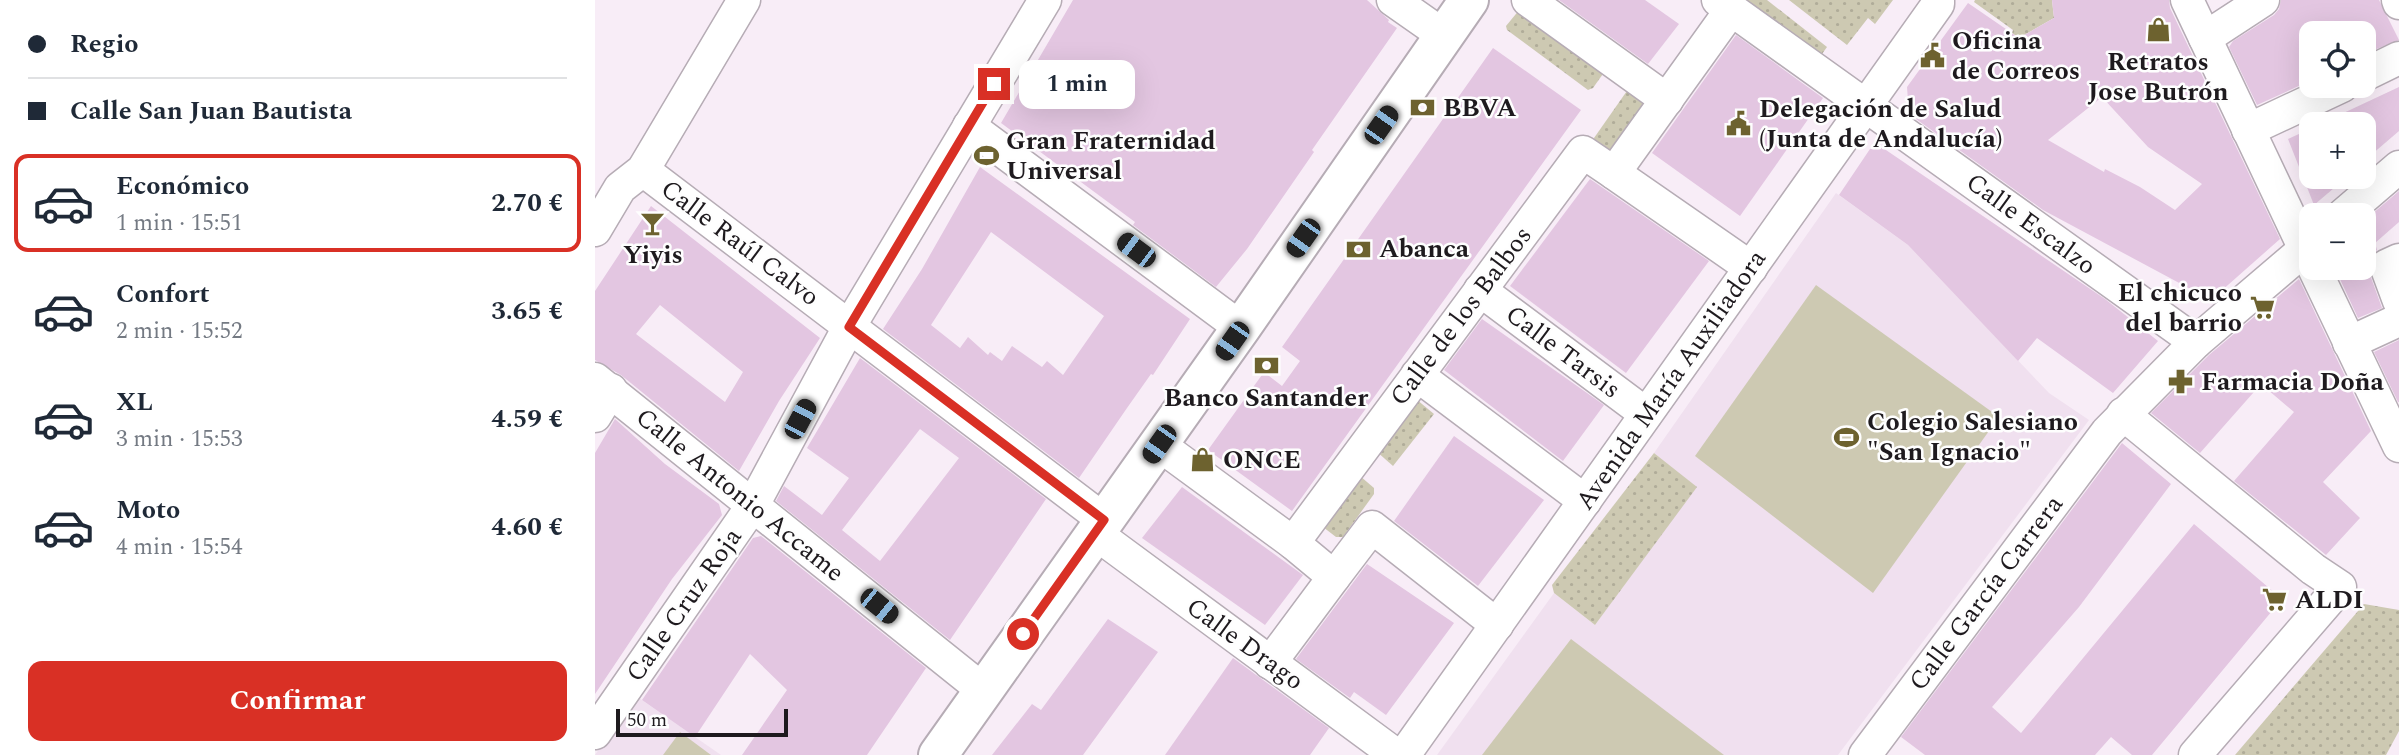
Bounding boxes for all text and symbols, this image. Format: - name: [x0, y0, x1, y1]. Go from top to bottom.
- shop icon: Retratos Jose Butrón: [2144, 16, 2172, 44]
- place label: Oficina de Correos: [1952, 21, 2080, 91]
- map controls: [2299, 21, 2376, 280]
- button: locate: [2299, 21, 2376, 98]
- text: Regio: [70, 24, 139, 64]
- public building icon: Oficina de Correos: [1918, 42, 1946, 70]
- place label: Retratos Jose Butrón: [2087, 42, 2229, 112]
- callout: 1 min: [1019, 60, 1134, 108]
- text: 1 min: [1046, 67, 1108, 102]
- route end: [978, 68, 1010, 100]
- place label: BBVA: [1443, 88, 1517, 128]
- place label: Delegación de Salud (Junta de Andalucía): [1759, 89, 2002, 159]
- text: Calle San Juan Bautista: [70, 91, 352, 131]
- bank icon: BBVA: [1409, 94, 1437, 122]
- car: [1361, 102, 1402, 148]
- public building icon: Delegación de Salud (Junta de Andalucía): [1725, 110, 1753, 138]
- button: +: [2299, 112, 2376, 189]
- place label: Gran Fraternidad Universal: [1006, 121, 1216, 191]
- sports icon: Gran Fraternidad Universal: [972, 142, 1000, 170]
- street label: Calle Escalzo: [1957, 163, 2105, 285]
- text: Económico: [116, 166, 249, 206]
- street label: Calle Raúl Calvo: [652, 170, 828, 316]
- icon: car: [32, 172, 95, 235]
- text: 2.70 €: [491, 183, 563, 223]
- button: −: [2299, 203, 2376, 280]
- text: 1 min · 15:51: [116, 206, 243, 241]
- bar icon: Yiyis: [639, 209, 667, 237]
- car: [1283, 215, 1324, 261]
- street label: Calle de los Balbos: [1380, 218, 1542, 414]
- car: [1113, 229, 1160, 271]
- place label: Abanca: [1379, 229, 1470, 269]
- place label: Yiyis: [623, 235, 683, 275]
- bank icon: Abanca: [1345, 235, 1373, 263]
- street label: Avenida María Auxiliadora: [1566, 241, 1777, 519]
- place label: El chicuco del barrio: [2118, 273, 2242, 343]
- text: Confort: [116, 274, 210, 314]
- icon: car: [32, 280, 95, 343]
- text: 3.65 €: [491, 291, 563, 331]
- supermarket icon: El chicuco del barrio: [2248, 294, 2276, 322]
- street label: Calle Tarsis: [1497, 295, 1629, 409]
- text: 2 min · 15:52: [116, 314, 243, 349]
- car: [1212, 318, 1253, 364]
- bank icon: Banco Santander: [1252, 352, 1280, 380]
- place label: Farmacia Doña: [2201, 362, 2385, 402]
- pharmacy icon: Farmacia Doña: [2167, 368, 2195, 396]
- place label: Banco Santander: [1164, 378, 1369, 418]
- text: XL: [116, 382, 153, 422]
- icon: car: [32, 388, 95, 451]
- car: [781, 396, 820, 442]
- street label: Calle Antonio Accame: [627, 398, 853, 592]
- text: 4.59 €: [491, 399, 563, 439]
- place label: Colegio Salesiano "San Ignacio": [1867, 402, 2078, 472]
- car: [1139, 421, 1180, 467]
- text: 3 min · 15:53: [116, 422, 243, 457]
- sports icon: Colegio Salesiano "San Ignacio": [1833, 423, 1861, 451]
- place label: ONCE: [1223, 440, 1301, 480]
- shop icon: ONCE: [1189, 446, 1217, 474]
- street label: Calle García Carrera: [1899, 486, 2073, 700]
- text: Moto: [116, 490, 180, 530]
- icon: car: [32, 496, 95, 559]
- text: 4.60 €: [491, 507, 563, 547]
- street label: Calle Cruz Roja: [616, 519, 752, 691]
- text: 4 min · 15:54: [116, 530, 243, 565]
- place label: ALDI: [2295, 580, 2363, 620]
- car: [857, 585, 902, 627]
- supermarket icon: ALDI: [2261, 586, 2289, 614]
- street label: Calle Drago: [1178, 588, 1312, 700]
- route start: [1007, 618, 1039, 650]
- button: Confirmar: [28, 661, 567, 741]
- scale bar: [616, 706, 787, 738]
- text: 50 m: [627, 706, 667, 735]

